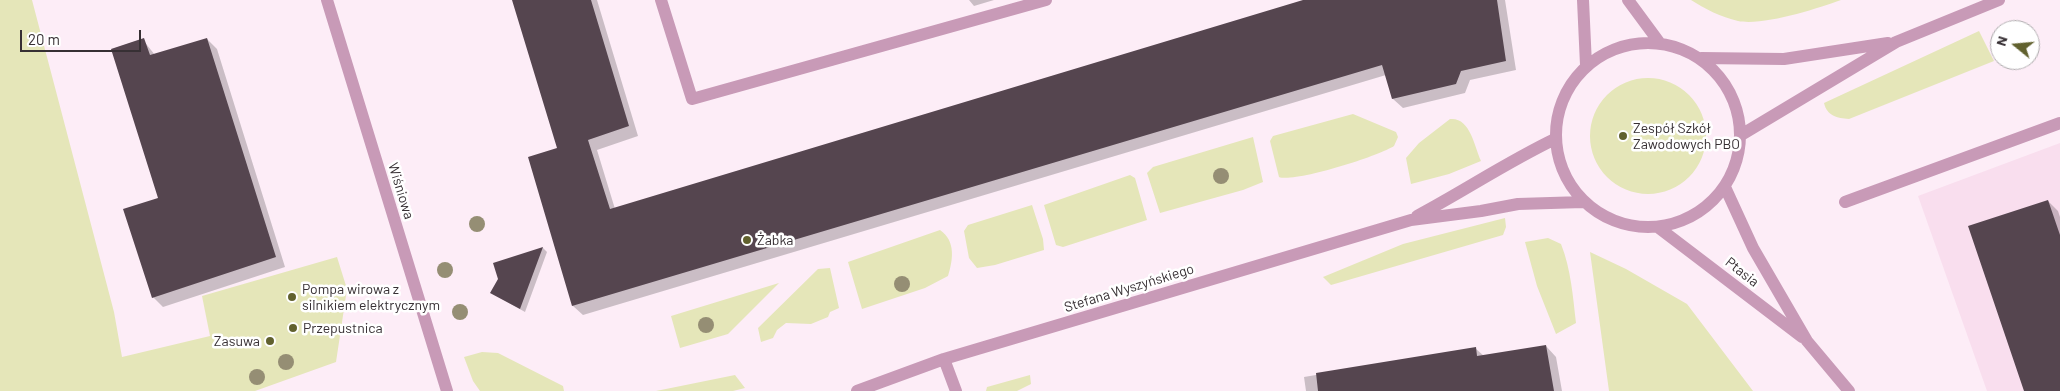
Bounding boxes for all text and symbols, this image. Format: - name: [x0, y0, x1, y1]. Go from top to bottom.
- scale bar: [22, 20, 144, 52]
- north arrow: [1990, 20, 2040, 70]
- text: 20 m: [28, 30, 60, 48]
- text: N: [1992, 34, 2011, 48]
- place label: Zespół Szkół Zawodowych PBO: [1633, 120, 1740, 152]
- marker: Zespół Szkół Zawodowych PBO: [1617, 130, 1629, 142]
- street label: Wiśniowa: [384, 161, 418, 221]
- place label: Żabka: [757, 232, 794, 248]
- marker: Żabka: [741, 234, 753, 246]
- street label: Ptasia: [1722, 254, 1762, 290]
- street label: Stefana Wyszyńskiego: [1062, 260, 1196, 316]
- place label: Pompa wirowa z silnikiem elektrycznym: [302, 281, 440, 314]
- marker: Pompa wirowa z silnikiem elektrycznym: [286, 291, 298, 303]
- place label: Przepustnica: [303, 320, 383, 336]
- marker: Przepustnica: [287, 322, 299, 334]
- place label: Zasuwa: [214, 333, 260, 349]
- marker: Zasuwa: [264, 335, 276, 347]

